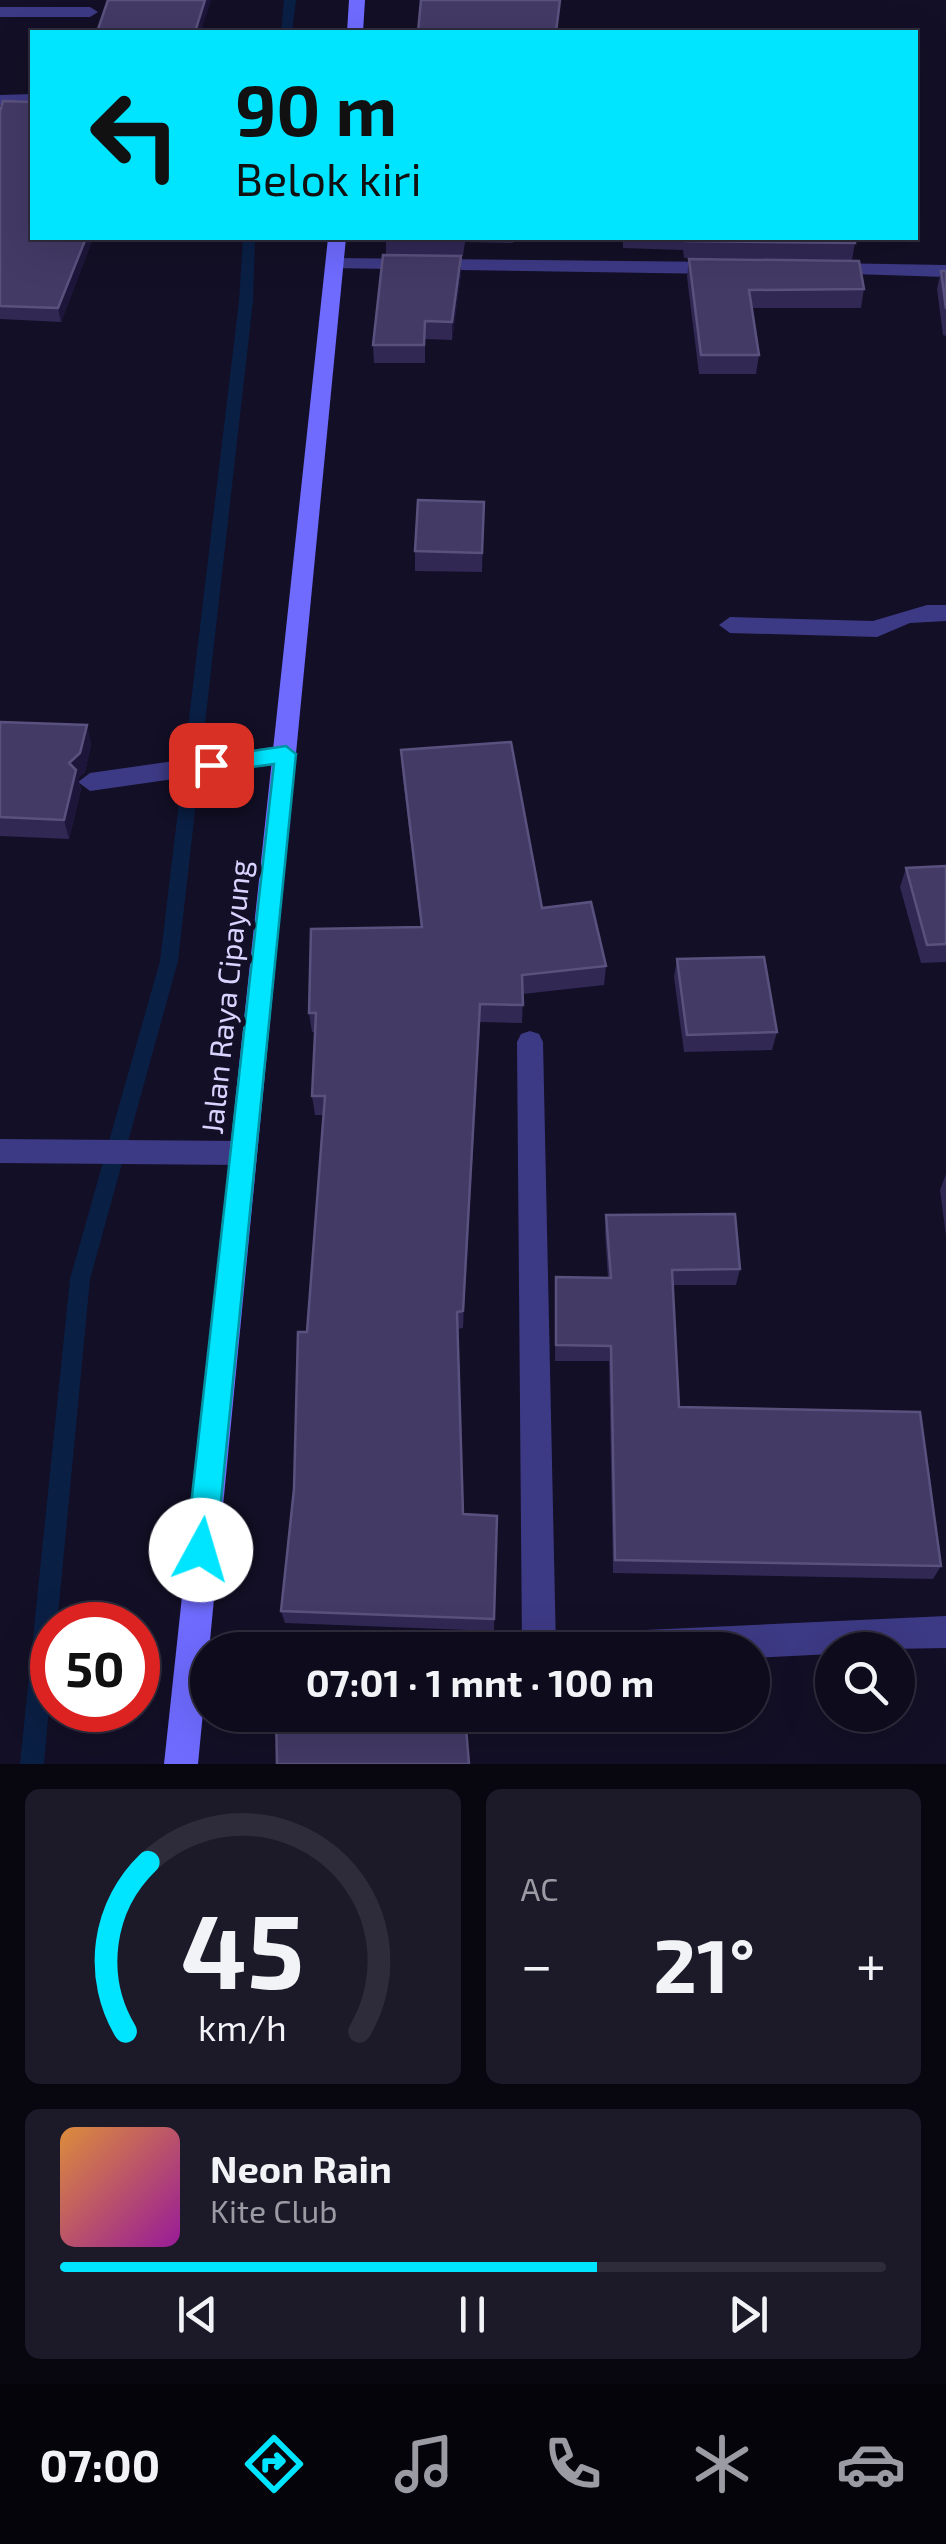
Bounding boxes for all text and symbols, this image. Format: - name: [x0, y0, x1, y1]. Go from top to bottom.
- text: 90 m: [235, 66, 397, 150]
- icon: left: [70, 70, 200, 200]
- text: Belok kiri: [235, 151, 422, 205]
- pin: [169, 723, 254, 808]
- icon: arrive: [184, 738, 239, 793]
- street label: Jalan Raya Cipayung: [193, 858, 257, 1136]
- position arrow: [149, 1498, 253, 1602]
- speed limit sign: 50: [30, 1602, 160, 1732]
- map controls: [815, 1632, 915, 1732]
- button: search: [815, 1632, 915, 1732]
- text: 07:01 · 1 mnt · 100 m: [306, 1659, 654, 1705]
- text: AC: [521, 1869, 559, 1907]
- text: 45: [181, 1885, 305, 2010]
- text: 21°: [653, 1918, 755, 2008]
- text: −: [521, 1930, 553, 1996]
- text: +: [856, 1930, 886, 1996]
- text: km/h: [198, 2005, 287, 2048]
- text: Neon Rain: [210, 2145, 392, 2191]
- text: Kite Club: [210, 2191, 338, 2229]
- icon: previous: [170, 2287, 225, 2342]
- icon: pause: [445, 2287, 500, 2342]
- icon: next: [721, 2287, 776, 2342]
- icon: directions: [239, 2429, 309, 2499]
- icon: music: [389, 2429, 459, 2499]
- icon: phone: [538, 2429, 608, 2499]
- icon: climate: [687, 2429, 757, 2499]
- icon: car: [836, 2429, 906, 2499]
- text: 07:00: [40, 2437, 160, 2491]

